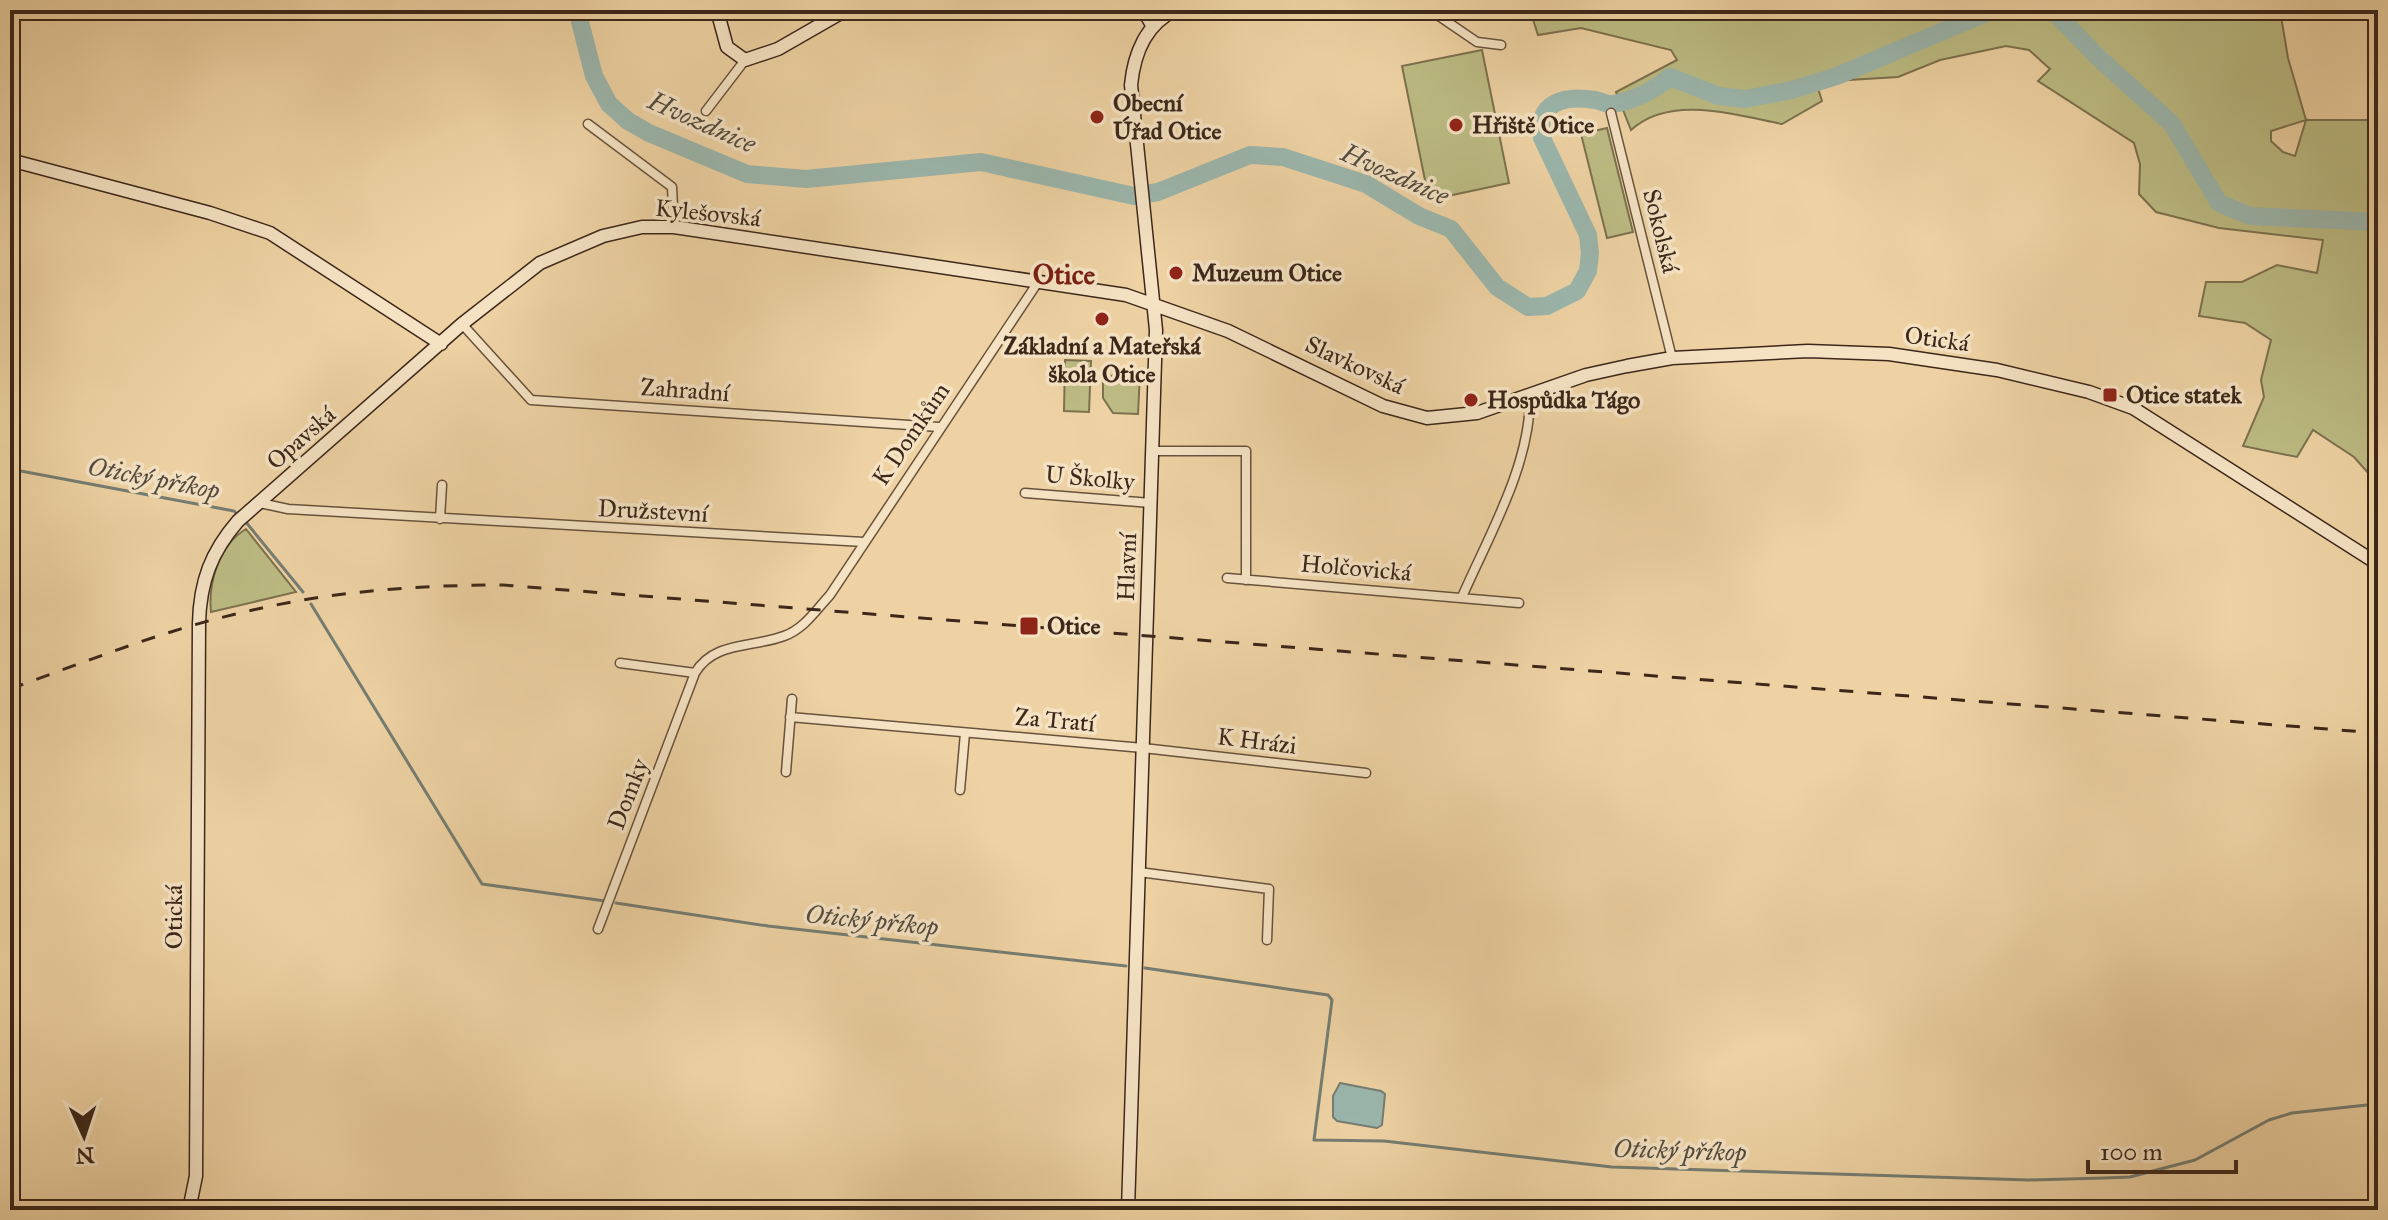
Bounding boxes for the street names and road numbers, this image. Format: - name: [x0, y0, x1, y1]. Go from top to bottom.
- street label: Sokolská: [1636, 186, 1686, 277]
- street label: Kylešovská: [654, 193, 763, 234]
- street label: Otická: [1903, 320, 1972, 358]
- street label: Slavkovská: [1301, 329, 1410, 401]
- street label: Zahradní: [639, 372, 732, 408]
- street label: K Domkům: [866, 377, 956, 491]
- street label: Opavská: [260, 399, 342, 476]
- street label: U Školky: [1044, 459, 1137, 497]
- street label: Družstevní: [597, 493, 710, 529]
- street label: Hlavní: [1111, 531, 1143, 602]
- street label: Holčovická: [1300, 548, 1413, 588]
- street label: Za Tratí: [1014, 702, 1098, 739]
- street label: K Hrázi: [1216, 721, 1299, 761]
- street label: Domky: [601, 754, 655, 834]
- street label: Otická: [159, 884, 189, 949]

